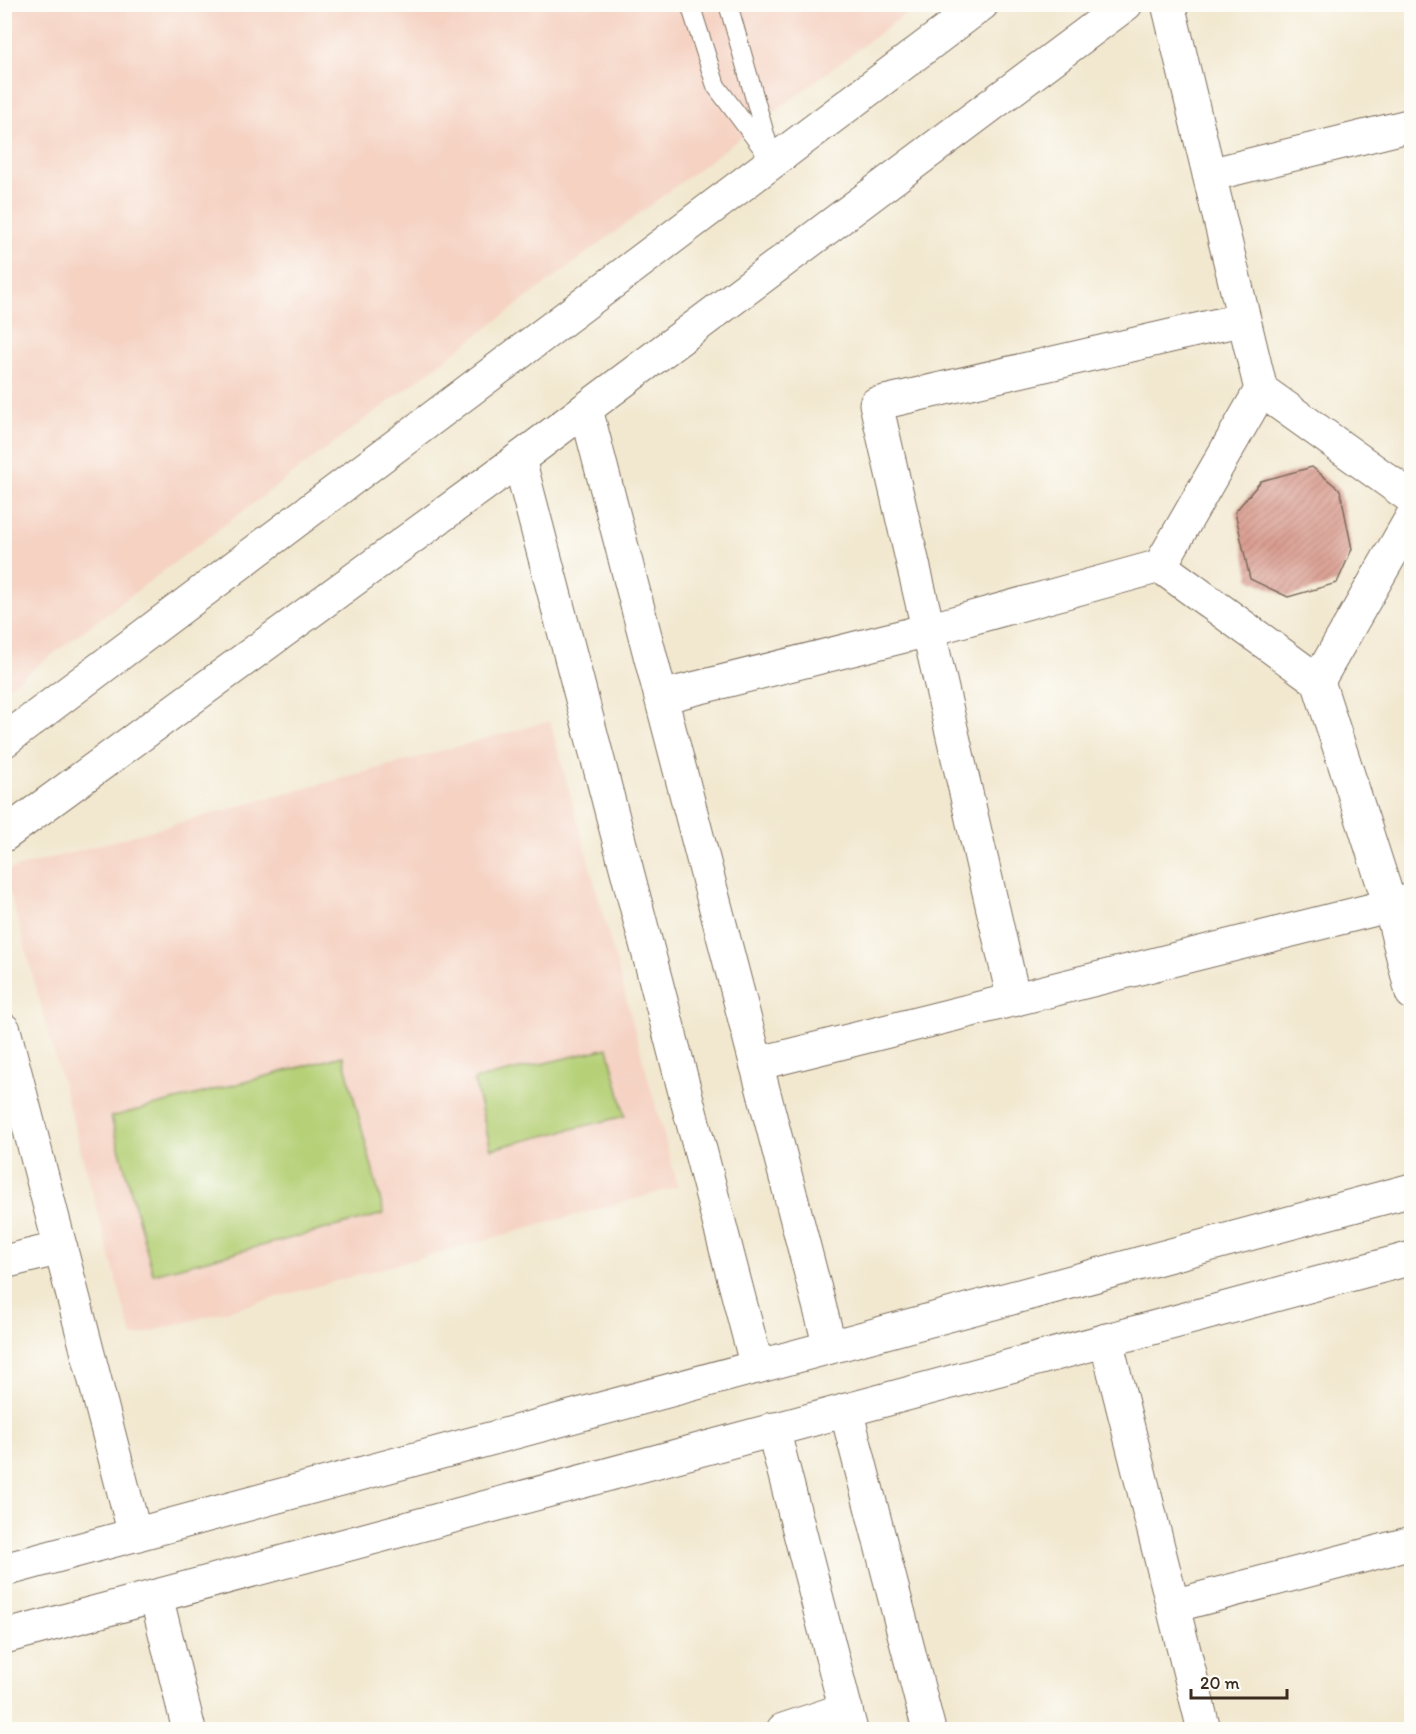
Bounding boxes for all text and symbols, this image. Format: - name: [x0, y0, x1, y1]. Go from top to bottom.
- scale bar: [1191, 1662, 1287, 1700]
- text: 20 m: [1200, 1672, 1240, 1694]

